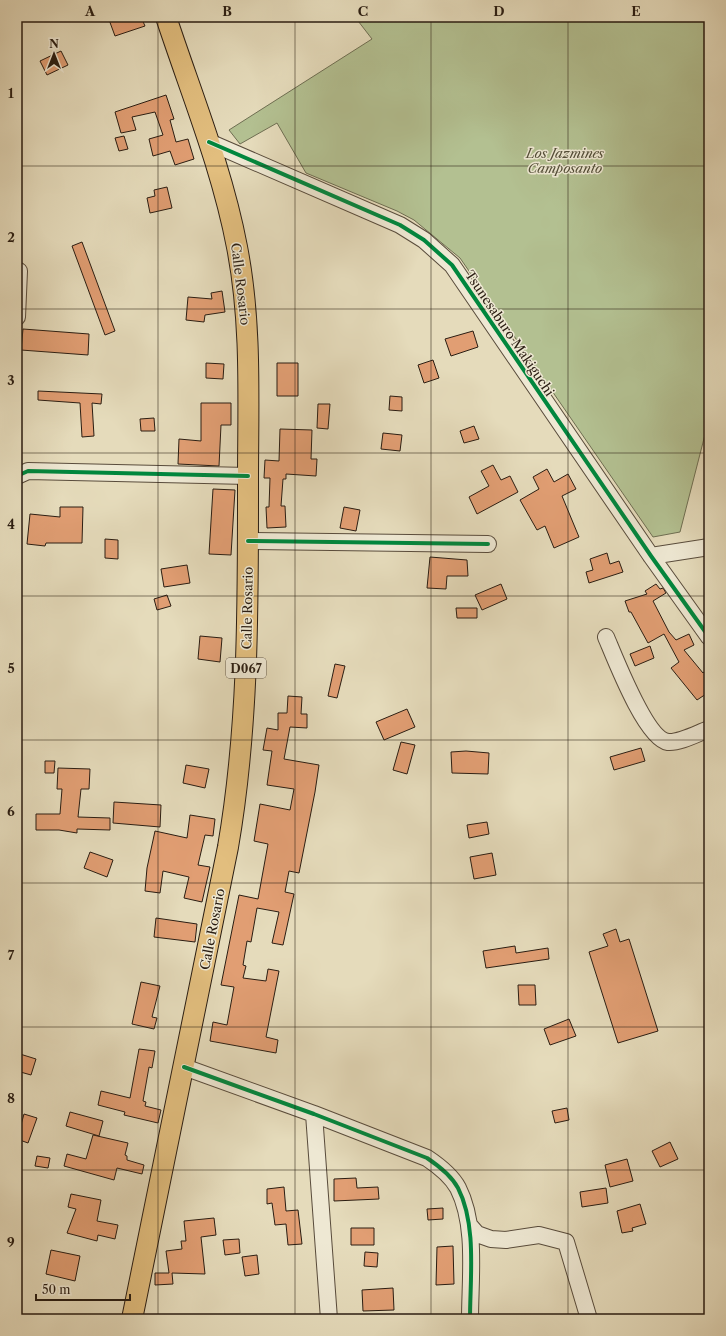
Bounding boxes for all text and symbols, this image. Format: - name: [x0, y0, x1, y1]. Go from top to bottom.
- text: A: [84, 3, 96, 19]
- text: B: [222, 3, 232, 19]
- text: C: [358, 3, 368, 19]
- text: D: [493, 3, 505, 19]
- text: E: [631, 3, 641, 19]
- north arrow: [34, 34, 74, 74]
- text: N: [49, 37, 59, 51]
- text: 1: [8, 85, 14, 101]
- park label: Los Jazmines Camposanto: [525, 145, 604, 176]
- text: 2: [7, 229, 15, 245]
- street label: Calle Rosario: [228, 242, 254, 326]
- street label: Tsunesaburo Makiguchi: [462, 267, 558, 399]
- text: 3: [7, 372, 15, 388]
- text: 4: [7, 516, 15, 532]
- street label: Calle Rosario: [238, 567, 256, 649]
- road number: D067: [226, 658, 266, 678]
- text: 5: [7, 660, 15, 676]
- text: 6: [7, 803, 15, 819]
- street label: Calle Rosario: [196, 887, 228, 971]
- text: 7: [8, 947, 15, 963]
- text: 8: [7, 1090, 15, 1106]
- text: 9: [7, 1234, 15, 1250]
- scale bar: [36, 1276, 130, 1302]
- text: 50 m: [42, 1282, 71, 1297]

